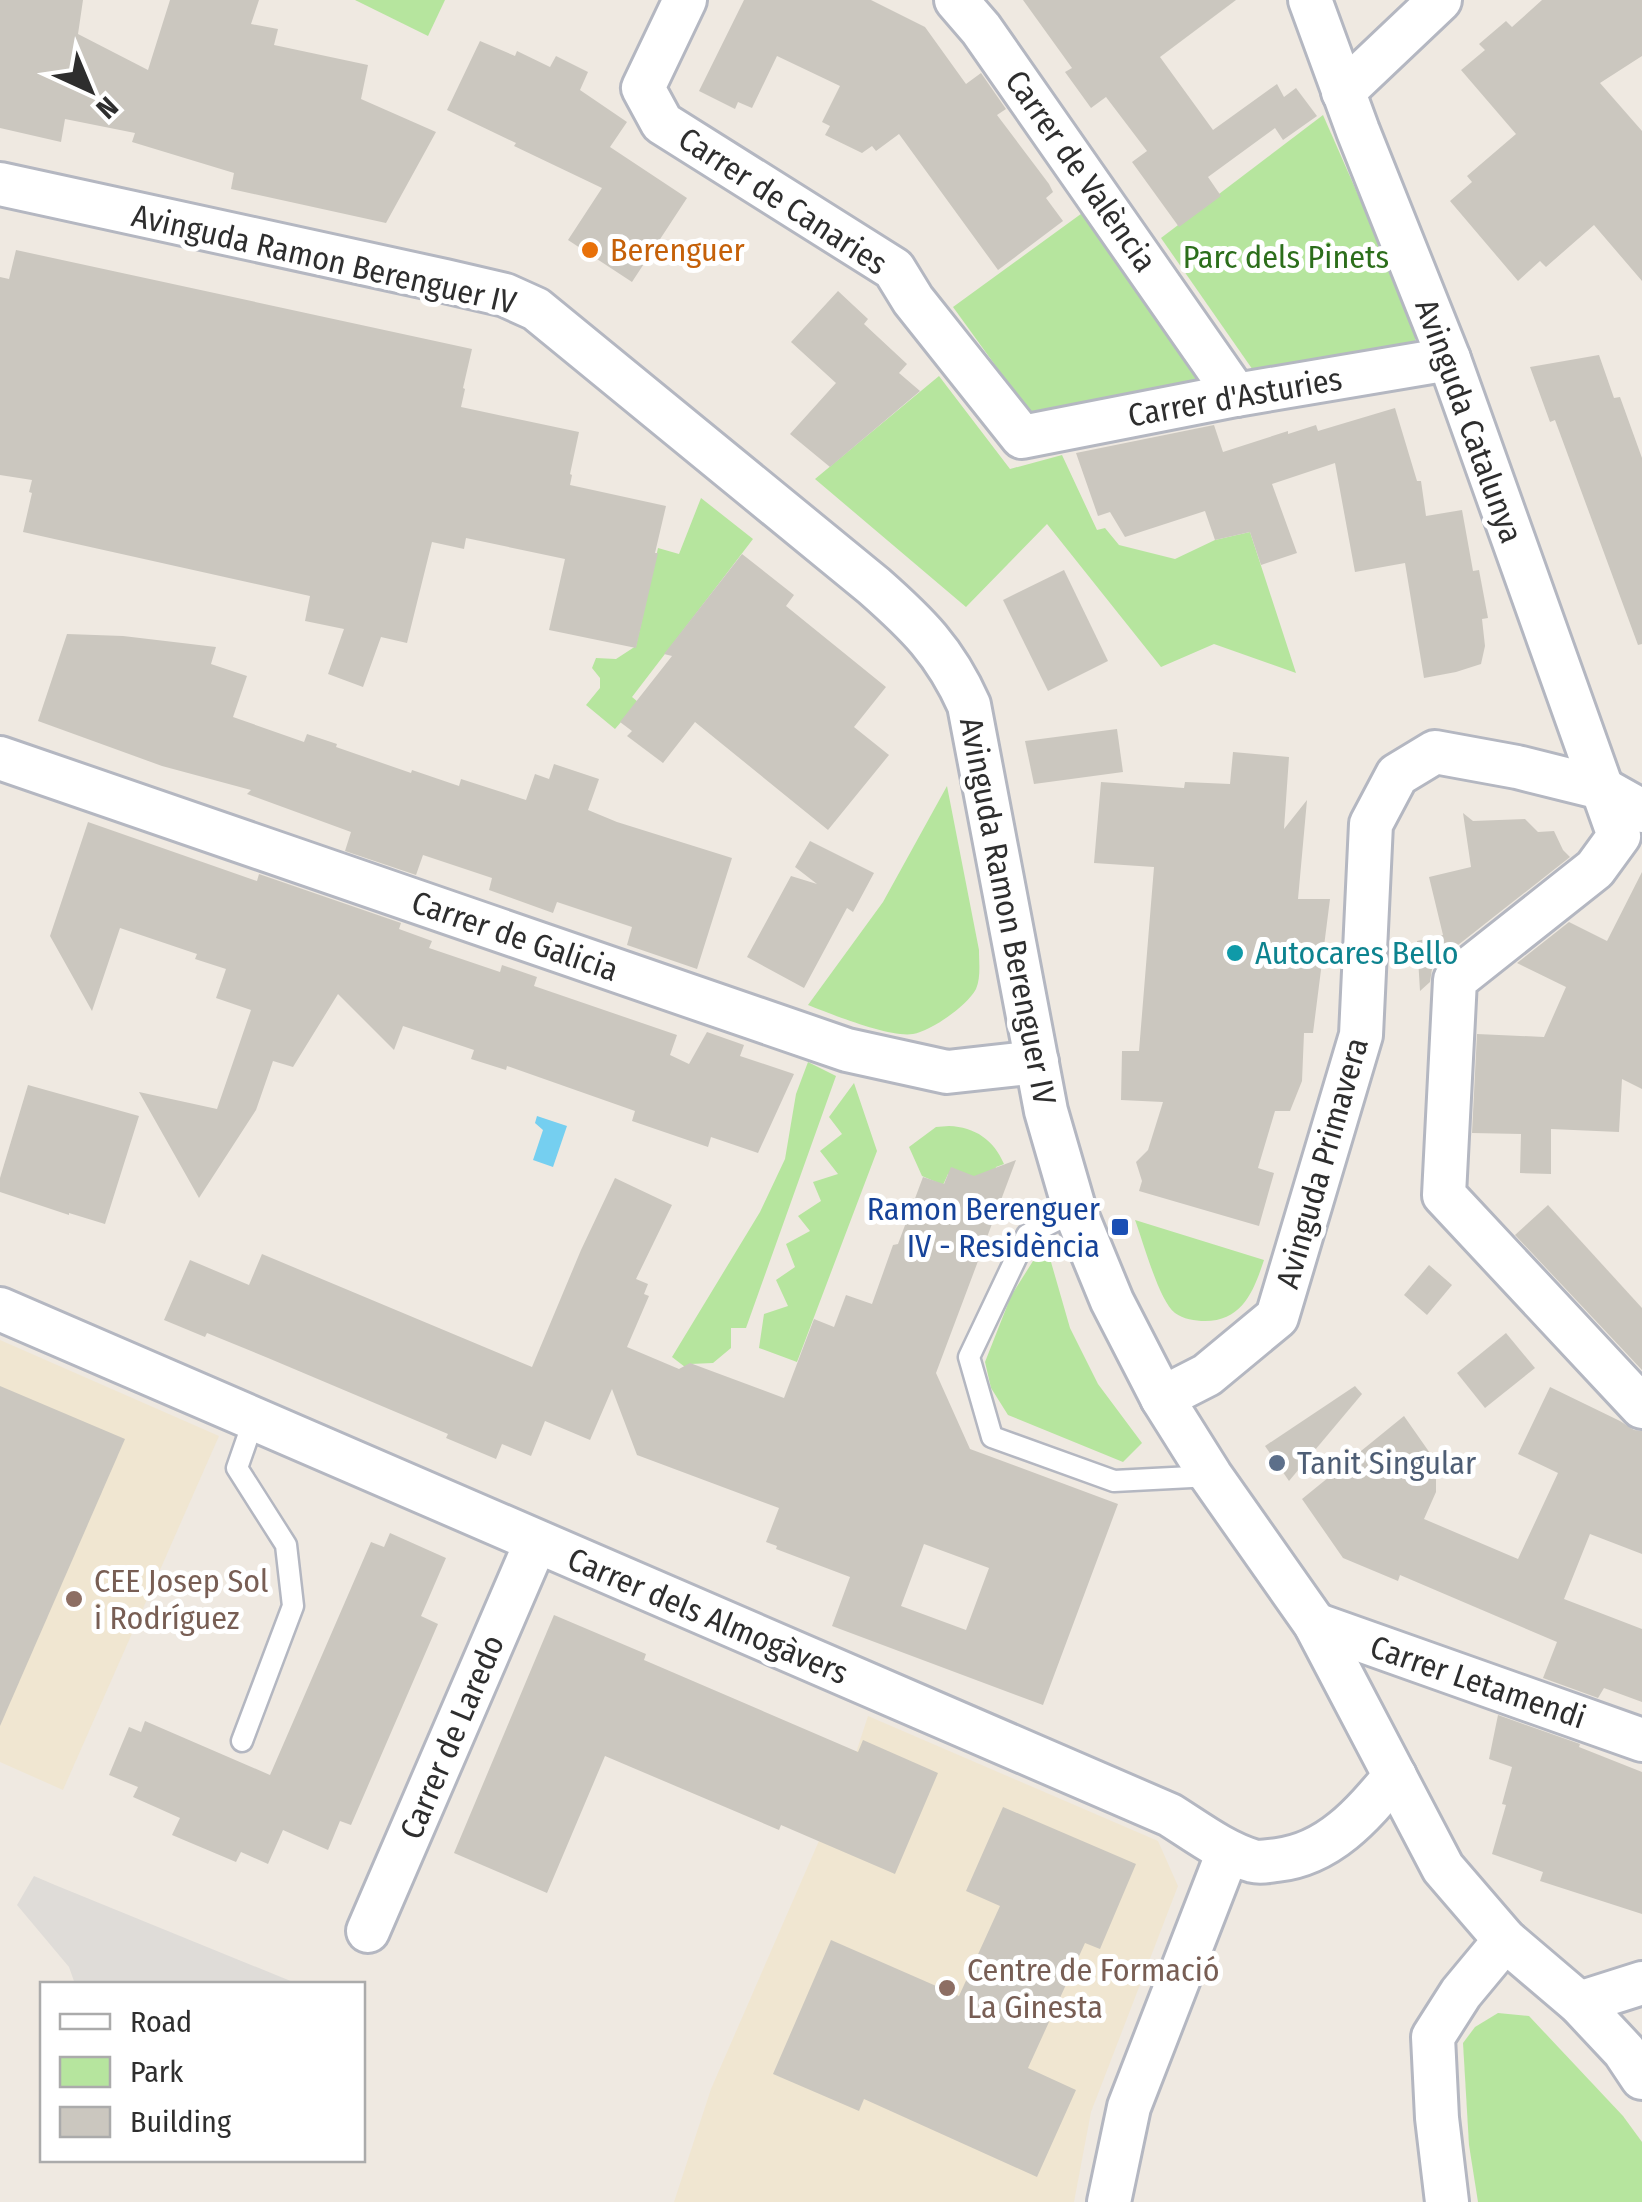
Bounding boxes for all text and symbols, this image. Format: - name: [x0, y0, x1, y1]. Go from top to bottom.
- north arrow: [40, 40, 140, 140]
- street label: Carrer de València: [998, 63, 1164, 279]
- text: N: [90, 90, 125, 125]
- street label: Carrer de Canaries: [672, 119, 894, 283]
- street label: Avinguda Ramon Berenguer IV: [128, 196, 521, 322]
- place label: Berenguer: [610, 231, 745, 269]
- park label: Parc dels Pinets: [1183, 238, 1389, 276]
- marker: Berenguer: [579, 239, 601, 261]
- street label: Avinguda Catalunya: [1407, 294, 1531, 548]
- street label: Carrer d'Asturies: [1125, 359, 1345, 435]
- street label: Avinguda Ramon Berenguer IV: [952, 714, 1064, 1108]
- street label: Carrer de Galicia: [407, 883, 623, 989]
- place label: Autocares Bello: [1255, 934, 1459, 972]
- marker: Autocares Bello: [1224, 942, 1246, 964]
- street label: Avinguda Primavera: [1268, 1033, 1376, 1293]
- place label: Ramon Berenguer IV - Residència: [867, 1190, 1100, 1265]
- marker: Ramon Berenguer IV - Residència: [1109, 1216, 1131, 1238]
- place label: Tanit Singular: [1297, 1444, 1476, 1482]
- marker: Tanit Singular: [1266, 1452, 1288, 1474]
- street label: Carrer dels Almogàvers: [562, 1540, 854, 1692]
- place label: CEE Josep Sol i Rodríguez: [94, 1562, 269, 1637]
- marker: CEE Josep Sol i Rodríguez: [63, 1588, 85, 1610]
- street label: Carrer Letamendi: [1365, 1627, 1591, 1737]
- street label: Carrer de Laredo: [392, 1629, 512, 1845]
- place label: Centre de Formació La Ginesta: [967, 1951, 1220, 2026]
- marker: Centre de Formació La Ginesta: [936, 1977, 958, 1999]
- legend: [40, 1982, 365, 2162]
- text: Road: [130, 2004, 192, 2040]
- text: Park: [130, 2054, 183, 2090]
- text: Building: [130, 2104, 232, 2140]

